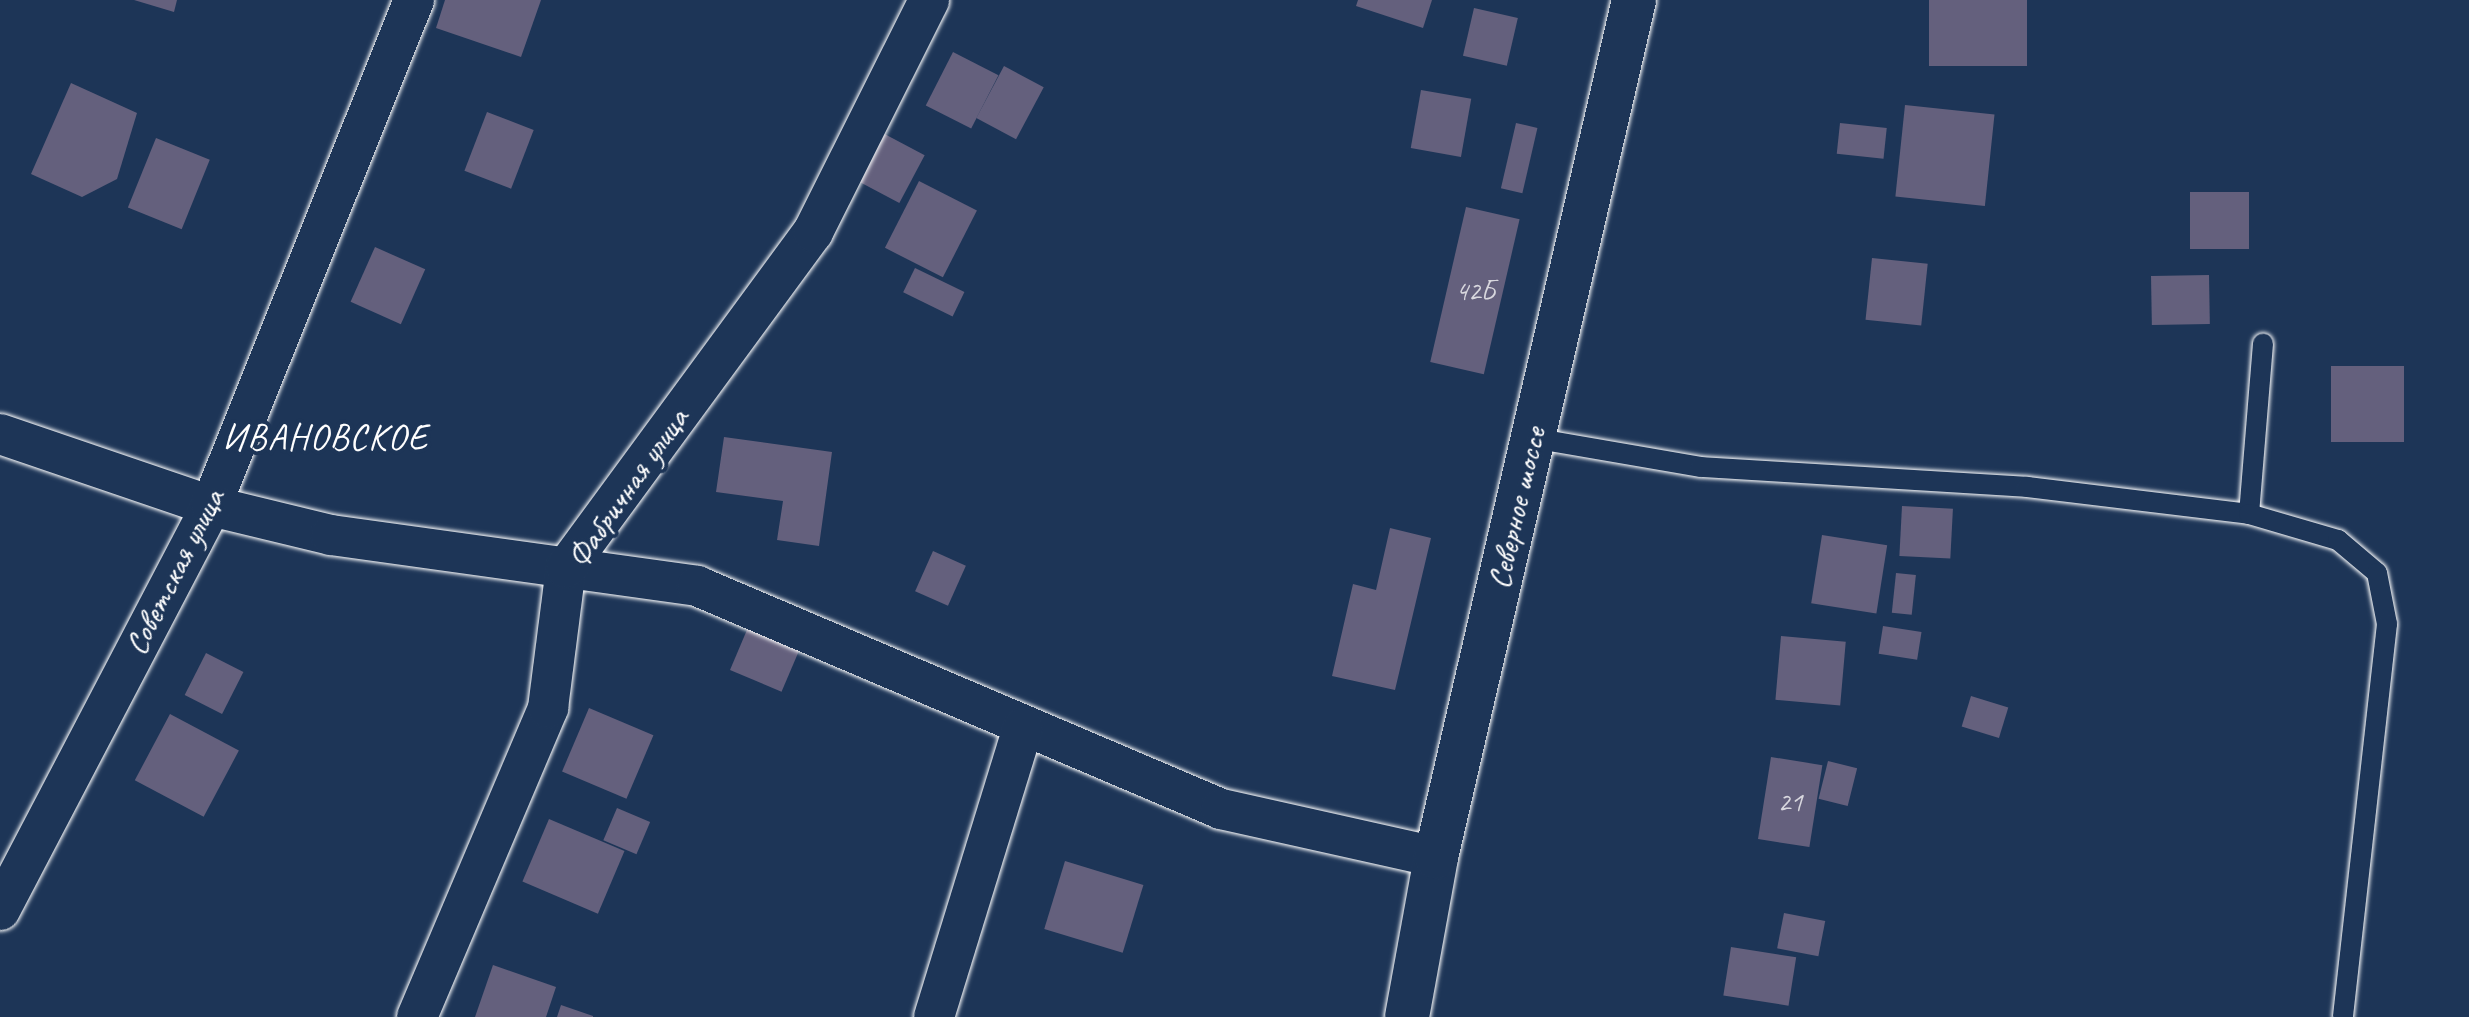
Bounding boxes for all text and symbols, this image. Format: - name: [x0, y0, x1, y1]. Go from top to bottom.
- house number: 42Б: [1455, 274, 1495, 308]
- street label: Фабричная улица: [558, 400, 698, 576]
- district label: ИВАНОВСКОЕ: [222, 416, 430, 460]
- street label: Северное шоссе: [1480, 424, 1554, 592]
- street label: Советская улица: [116, 482, 234, 662]
- house number: 21: [1777, 785, 1803, 819]

